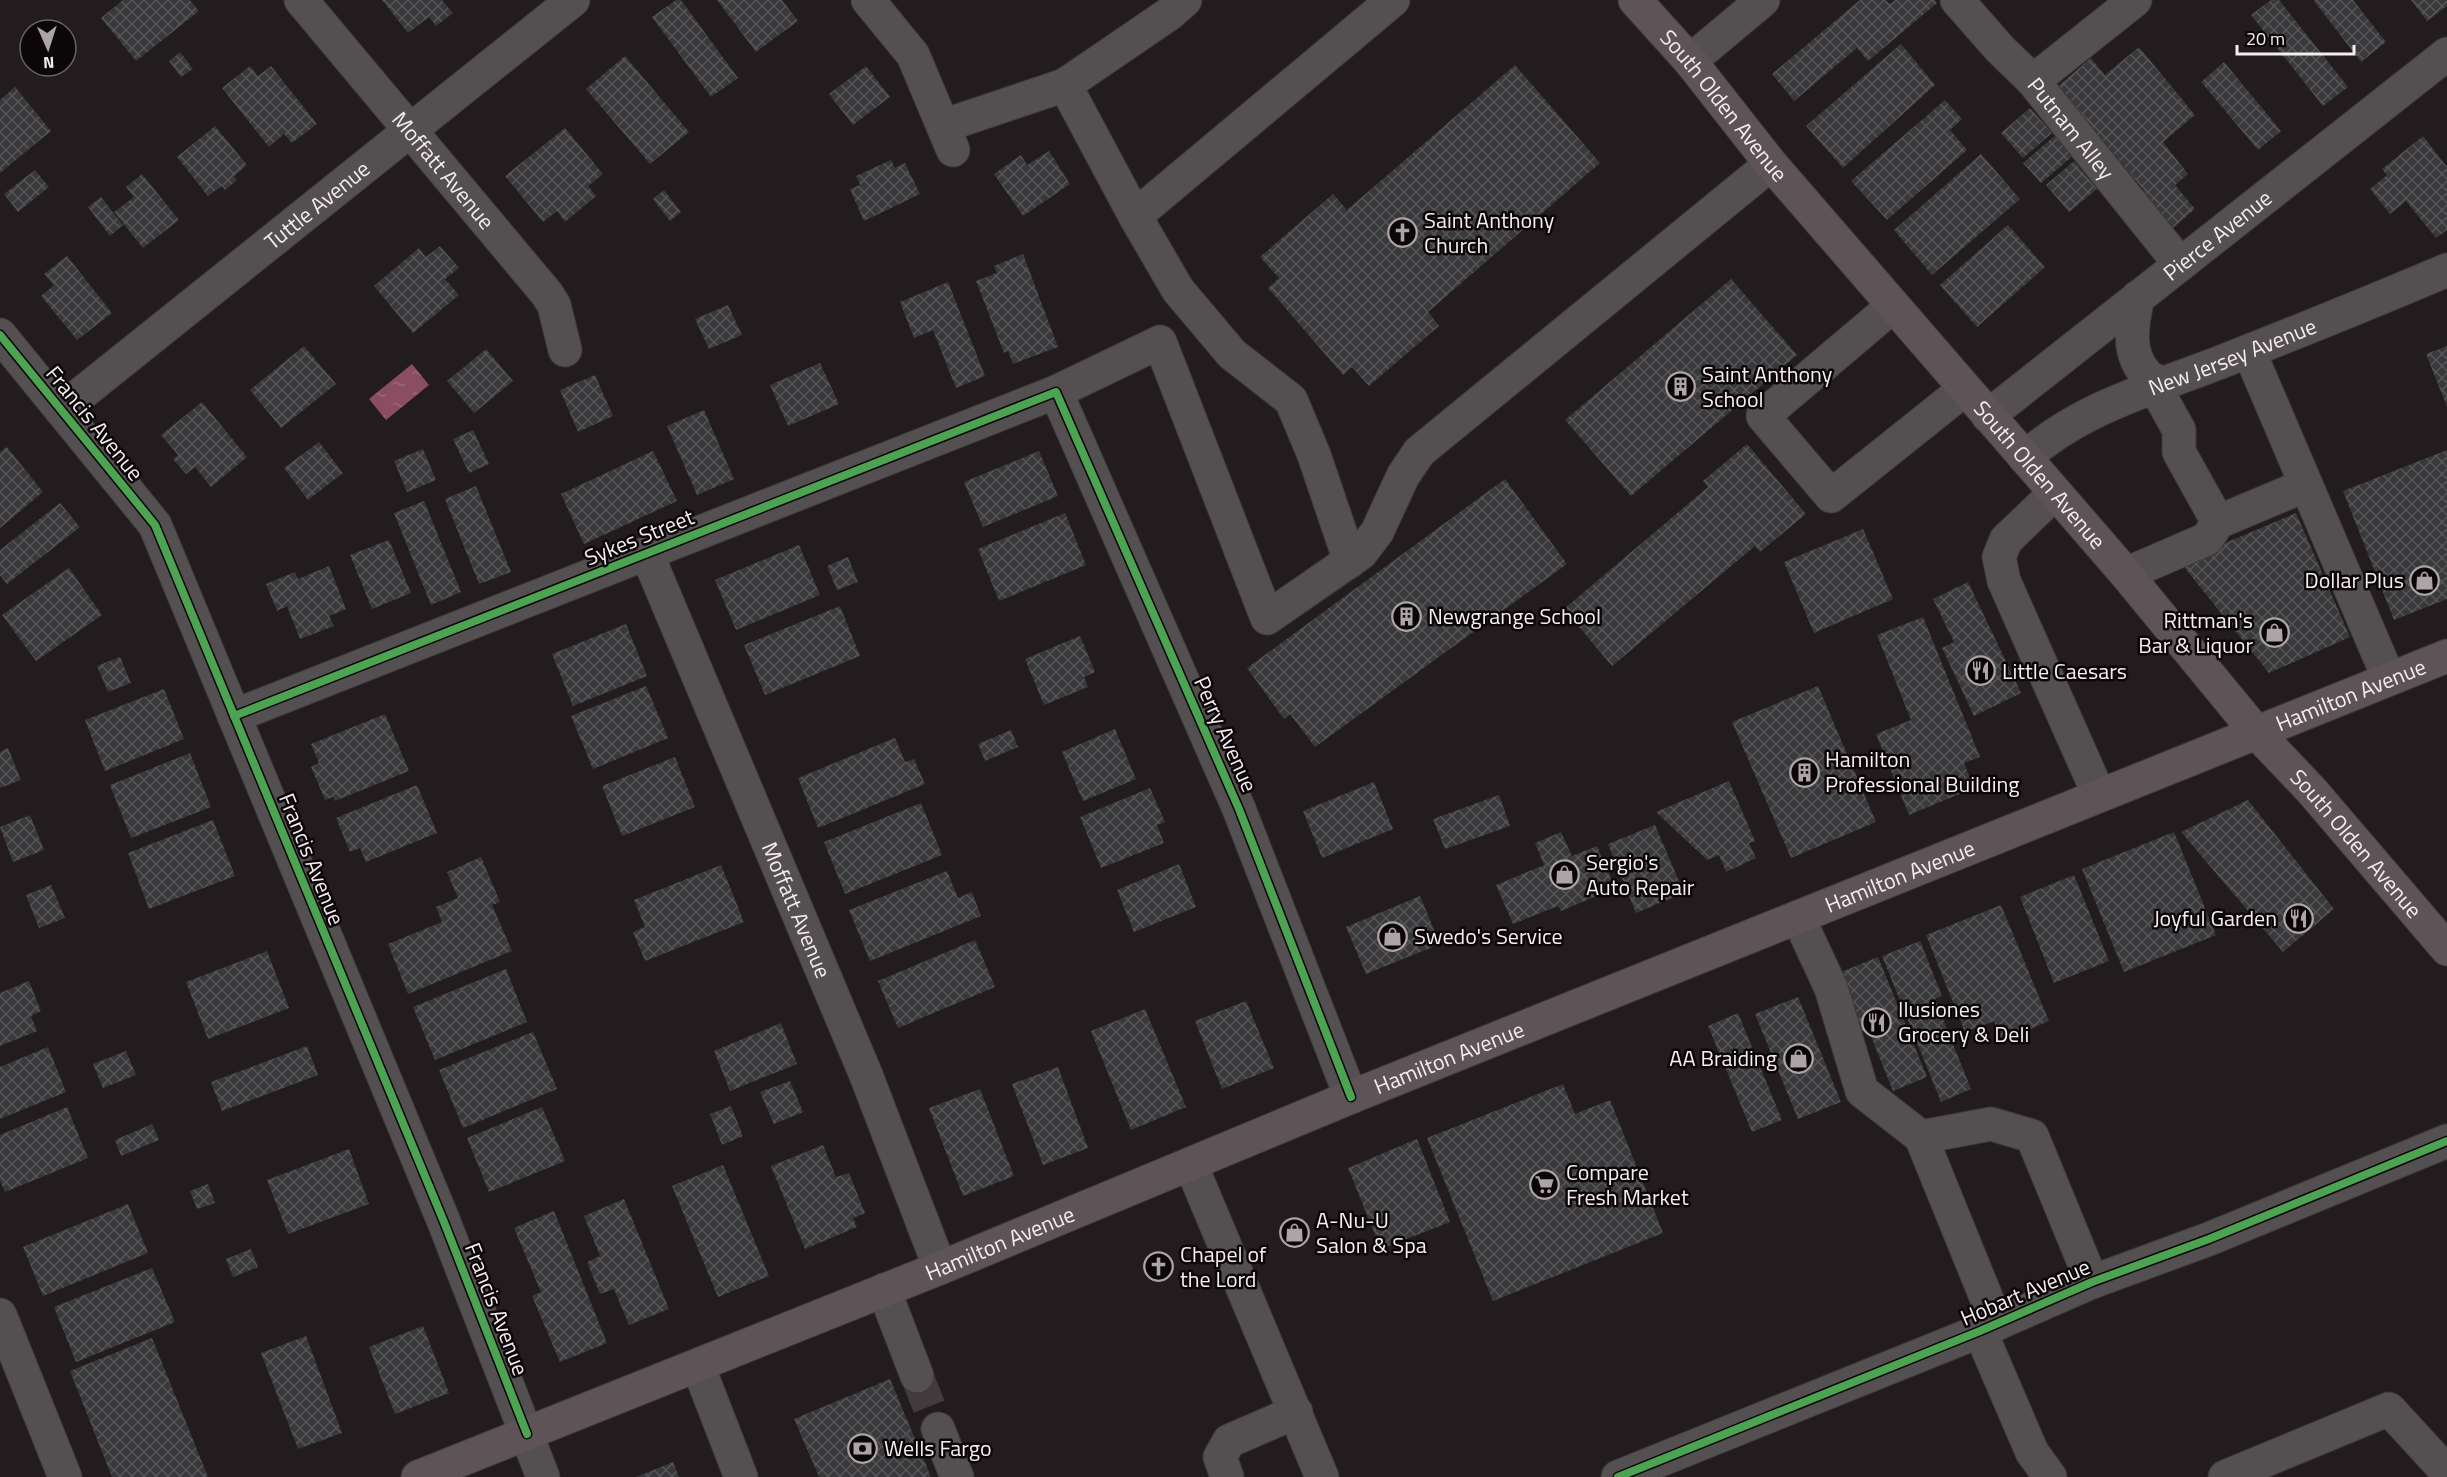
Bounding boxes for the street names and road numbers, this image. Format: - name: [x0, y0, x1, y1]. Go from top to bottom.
- street label: South Olden Avenue: [1652, 21, 1796, 189]
- street label: Putnam Alley: [2019, 70, 2123, 187]
- street label: Moffatt Avenue: [384, 104, 503, 237]
- street label: Tuttle Avenue: [257, 152, 377, 258]
- street label: Pierce Avenue: [2155, 181, 2279, 289]
- street label: New Jersey Avenue: [2143, 309, 2321, 405]
- street label: Francis Avenue: [38, 358, 152, 488]
- street label: South Olden Avenue: [1966, 393, 2114, 557]
- street label: Sykes Street: [579, 500, 699, 574]
- street label: Hamilton Avenue: [2271, 649, 2431, 740]
- street label: Perry Avenue: [1185, 671, 1267, 797]
- street label: South Olden Avenue: [2282, 761, 2430, 925]
- street label: Francis Avenue: [270, 788, 354, 930]
- street label: Hamilton Avenue: [1820, 831, 1980, 922]
- street label: Moffatt Avenue: [753, 837, 840, 983]
- street label: Hamilton Avenue: [1369, 1012, 1529, 1103]
- street label: Hamilton Avenue: [920, 1197, 1080, 1289]
- street label: Francis Avenue: [456, 1238, 538, 1380]
- street label: Hobart Avenue: [1955, 1249, 2095, 1335]

